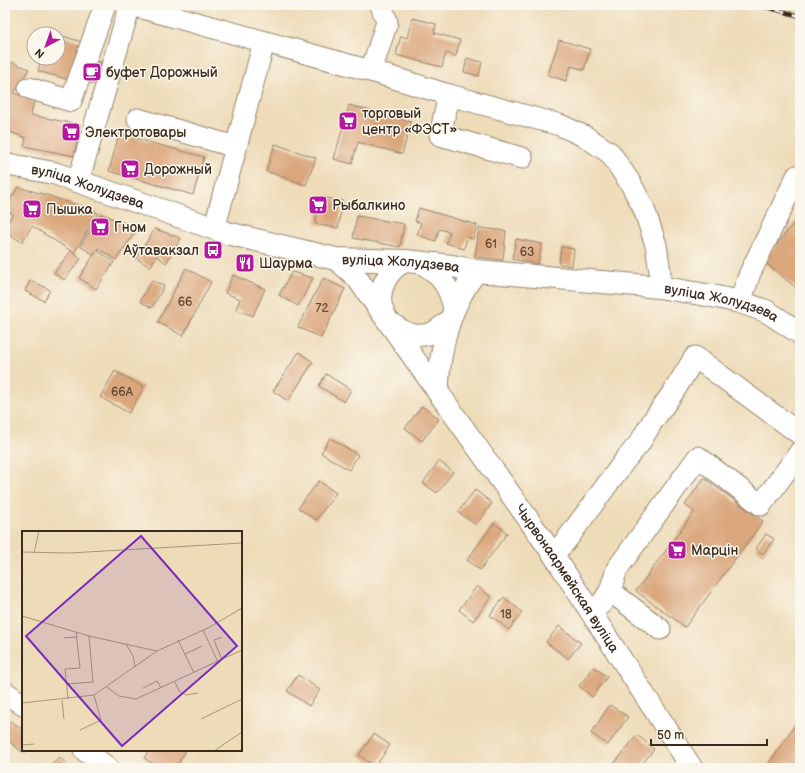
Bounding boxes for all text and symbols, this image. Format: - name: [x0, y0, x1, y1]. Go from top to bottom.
- north arrow: [26, 26, 66, 66]
- text: N: [32, 46, 47, 61]
- cafe icon: буфет Дорожный: [81, 61, 103, 83]
- place label: буфет Дорожный: [106, 64, 218, 81]
- place label: торговый центр «ФЭСТ»: [362, 105, 457, 138]
- supermarket icon: торговый центр «ФЭСТ»: [337, 110, 359, 132]
- supermarket icon: Электротовары: [60, 121, 82, 143]
- place label: Электротовары: [85, 124, 186, 141]
- supermarket icon: Дорожный: [119, 158, 141, 180]
- street label: вуліца Жолудзева: [30, 161, 147, 213]
- place label: Дорожный: [144, 161, 212, 178]
- supermarket icon: Рыбалкино: [307, 194, 329, 216]
- place label: Рыбалкино: [332, 197, 405, 214]
- supermarket icon: Пышка: [21, 198, 43, 220]
- place label: Пышка: [46, 201, 94, 218]
- supermarket icon: Гном: [89, 216, 111, 238]
- place label: Гном: [114, 219, 146, 236]
- house number: 61: [485, 237, 497, 252]
- bus stop icon: Аўтавакзал: [202, 239, 224, 261]
- place label: Аўтавакзал: [123, 242, 199, 259]
- house number: 63: [520, 245, 534, 260]
- street label: вуліца Жолудзева: [342, 251, 462, 276]
- restaurant icon: Шаурма: [234, 252, 256, 274]
- place label: Шаурма: [259, 255, 313, 272]
- street label: вуліца Жолудзева: [663, 280, 782, 326]
- house number: 66: [178, 295, 192, 310]
- house number: 72: [316, 301, 328, 316]
- house number: 66А: [111, 385, 134, 400]
- street label: Чырвонаармейская вуліца: [511, 501, 623, 657]
- inset map: [22, 531, 242, 751]
- supermarket icon: Марцін: [666, 539, 688, 561]
- place label: Марцін: [691, 542, 739, 559]
- house number: 18: [500, 607, 512, 622]
- scale bar: [651, 721, 767, 747]
- text: 50 m: [657, 728, 684, 743]

